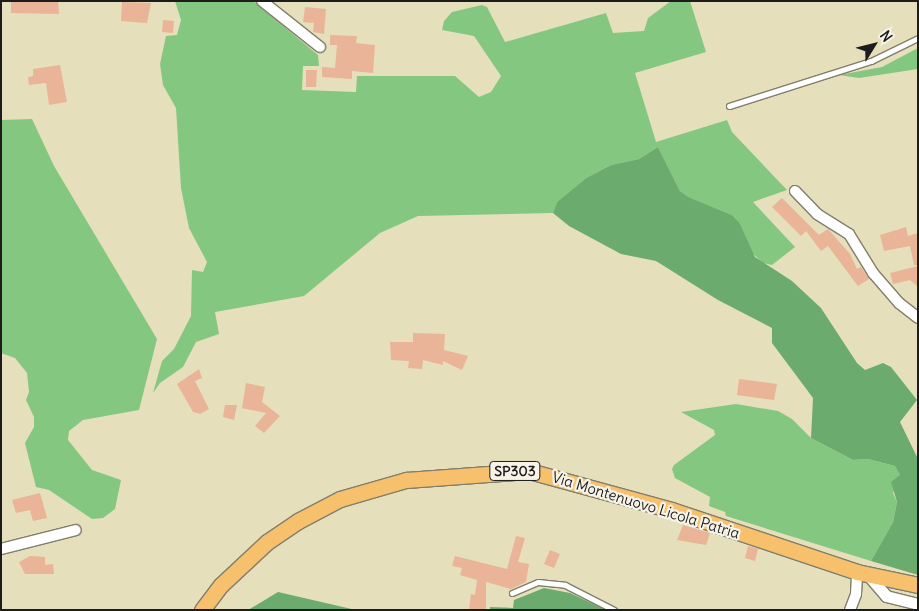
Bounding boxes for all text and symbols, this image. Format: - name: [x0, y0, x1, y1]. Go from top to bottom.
- north arrow: [849, 20, 899, 70]
- text: N: [876, 27, 896, 45]
- road number: SP303: [489, 460, 541, 482]
- street label: Via Montenuovo Licola Patria: [550, 468, 742, 542]

